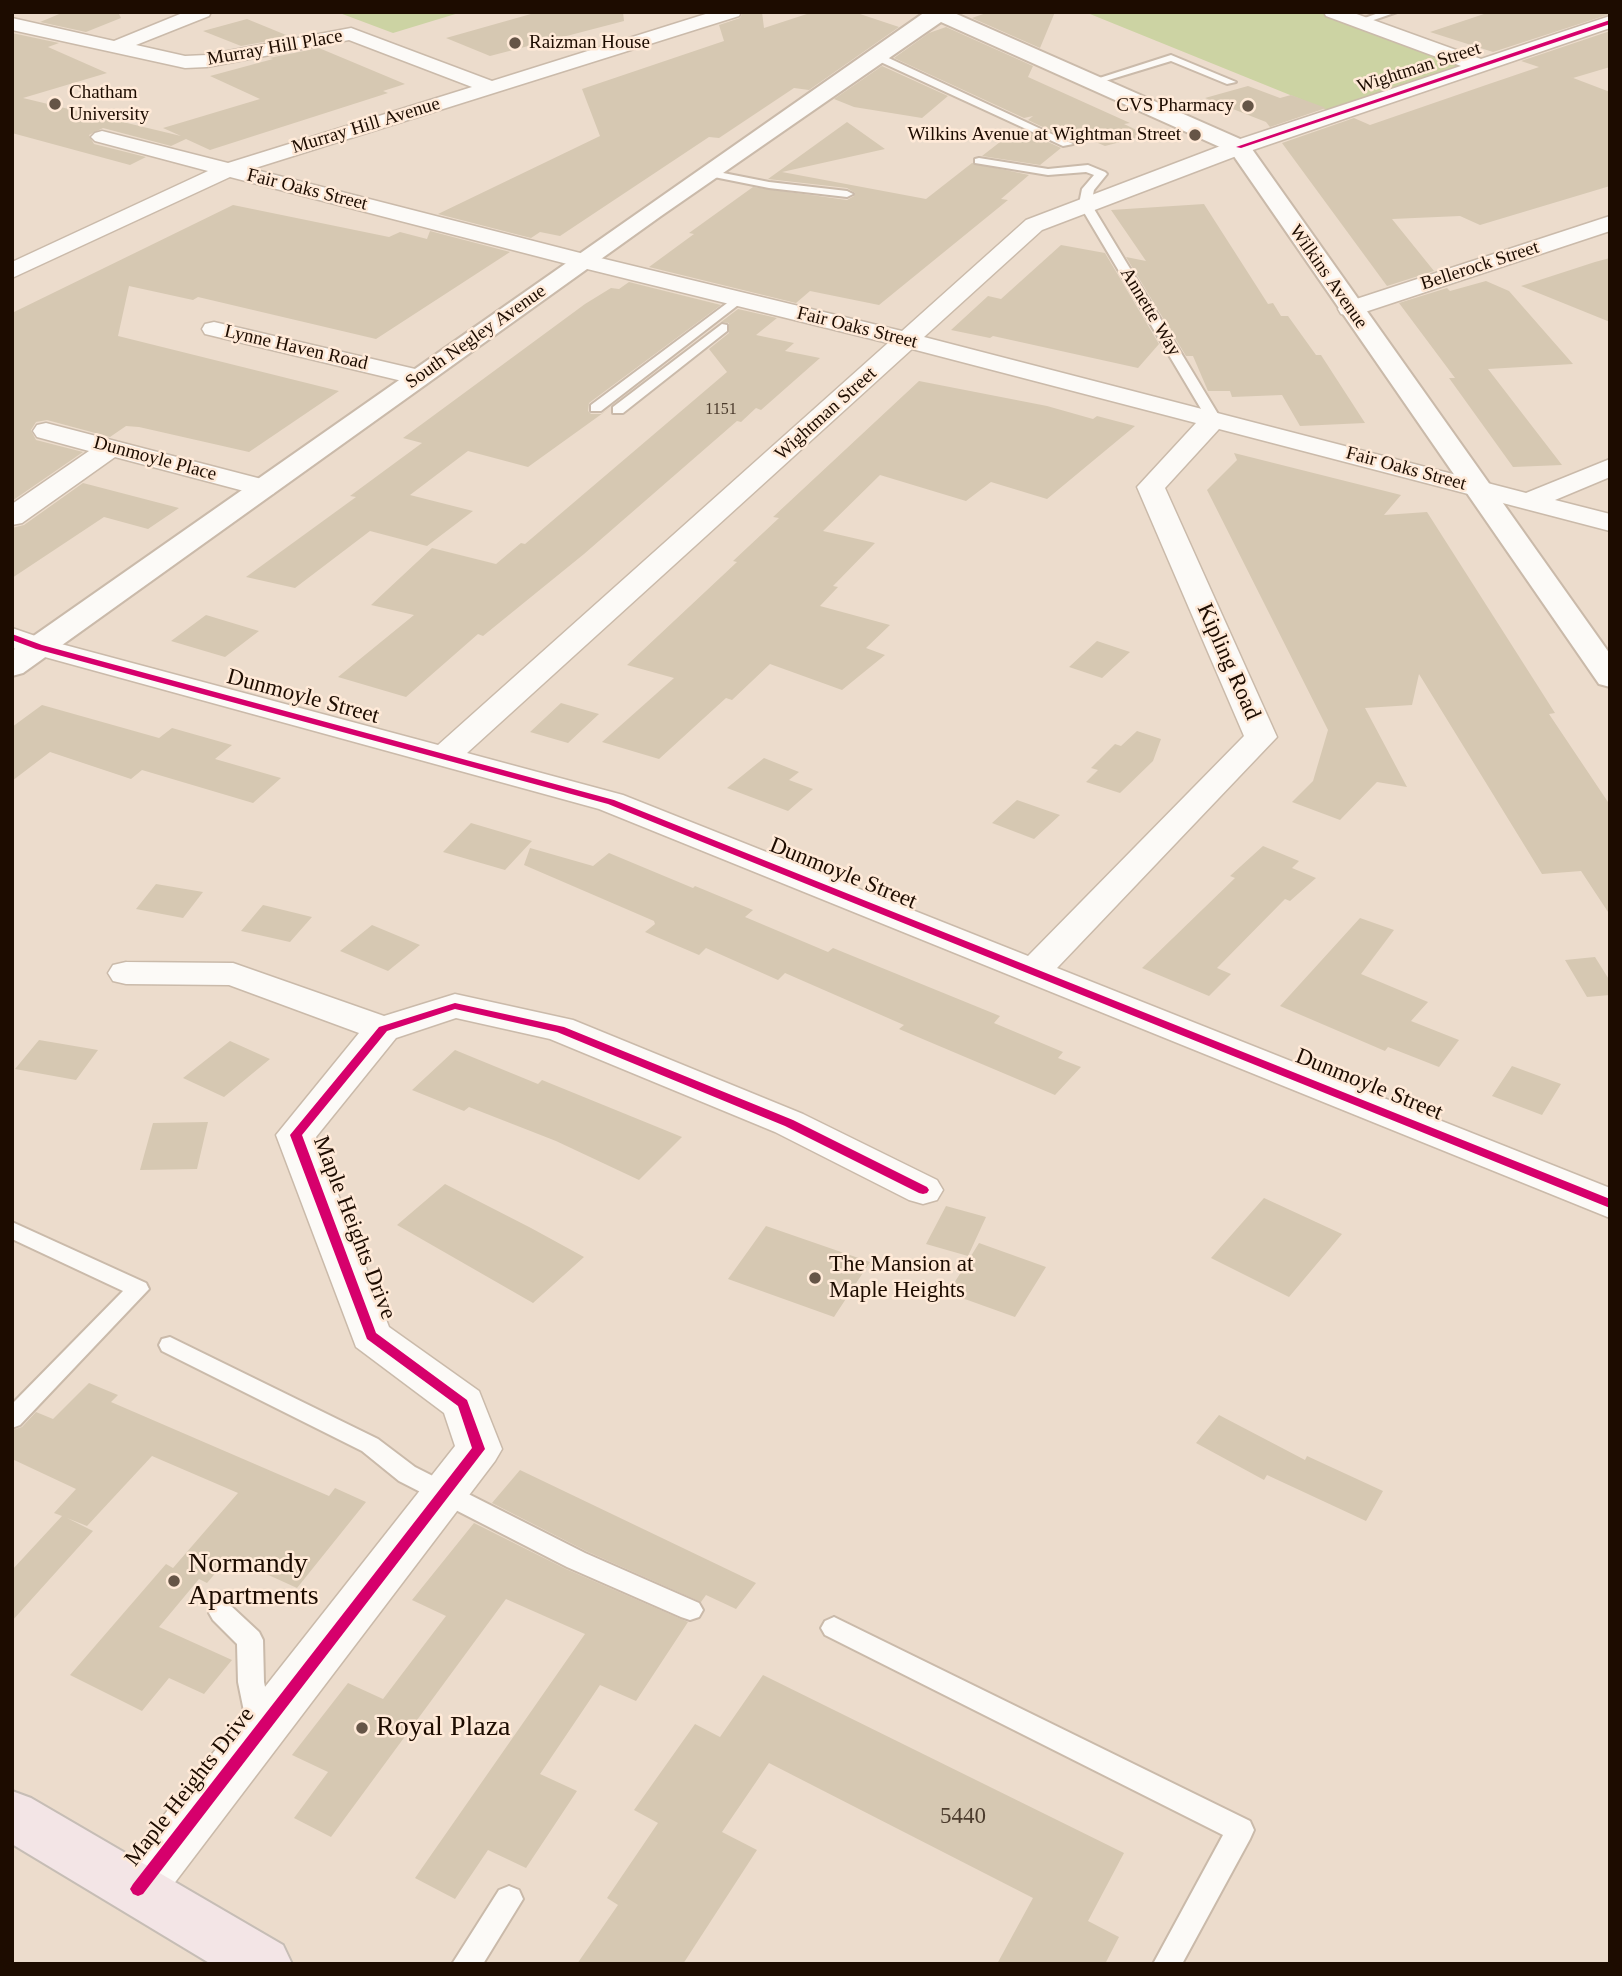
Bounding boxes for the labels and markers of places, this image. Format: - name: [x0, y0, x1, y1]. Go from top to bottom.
- place label: Raizman House: [529, 32, 650, 54]
- marker: Raizman House: [507, 35, 523, 51]
- place label: Chatham University: [69, 82, 149, 126]
- place label: CVS Pharmacy: [1116, 95, 1234, 117]
- marker: Chatham University: [47, 96, 63, 112]
- marker: CVS Pharmacy: [1240, 98, 1256, 114]
- place label: Wilkins Avenue at Wightman Street: [907, 124, 1181, 146]
- marker: Wilkins Avenue at Wightman Street: [1187, 127, 1203, 143]
- place label: The Mansion at Maple Heights: [829, 1251, 973, 1305]
- marker: The Mansion at Maple Heights: [807, 1270, 823, 1286]
- place label: Normandy Apartments: [188, 1548, 319, 1614]
- marker: Normandy Apartments: [166, 1573, 182, 1589]
- place label: Royal Plaza: [376, 1711, 511, 1745]
- marker: Royal Plaza: [354, 1720, 370, 1736]

